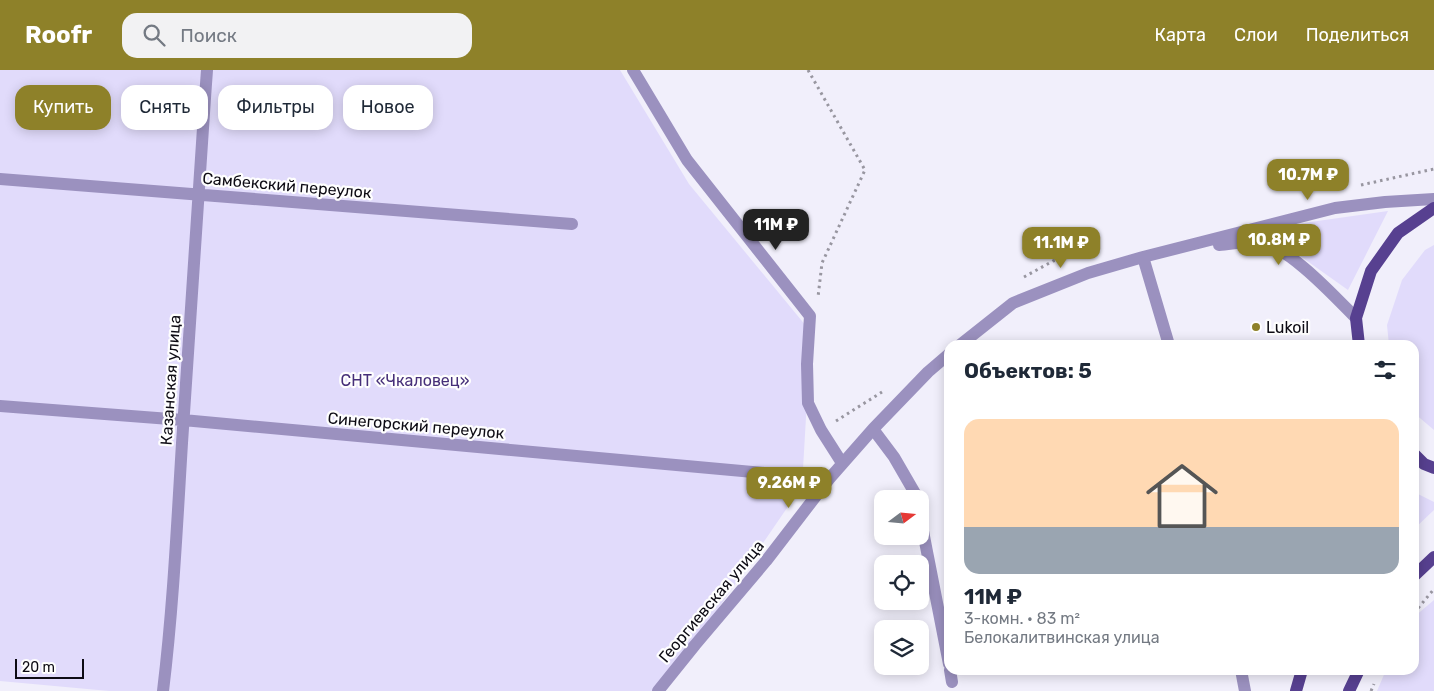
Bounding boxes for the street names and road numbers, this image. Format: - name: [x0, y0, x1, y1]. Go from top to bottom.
- street label: Самбекский переулок: [202, 169, 373, 202]
- street label: Казанская улица: [156, 314, 185, 446]
- street label: Синегорский переулок: [327, 408, 505, 443]
- street label: Георгиевская улица: [655, 536, 768, 666]

